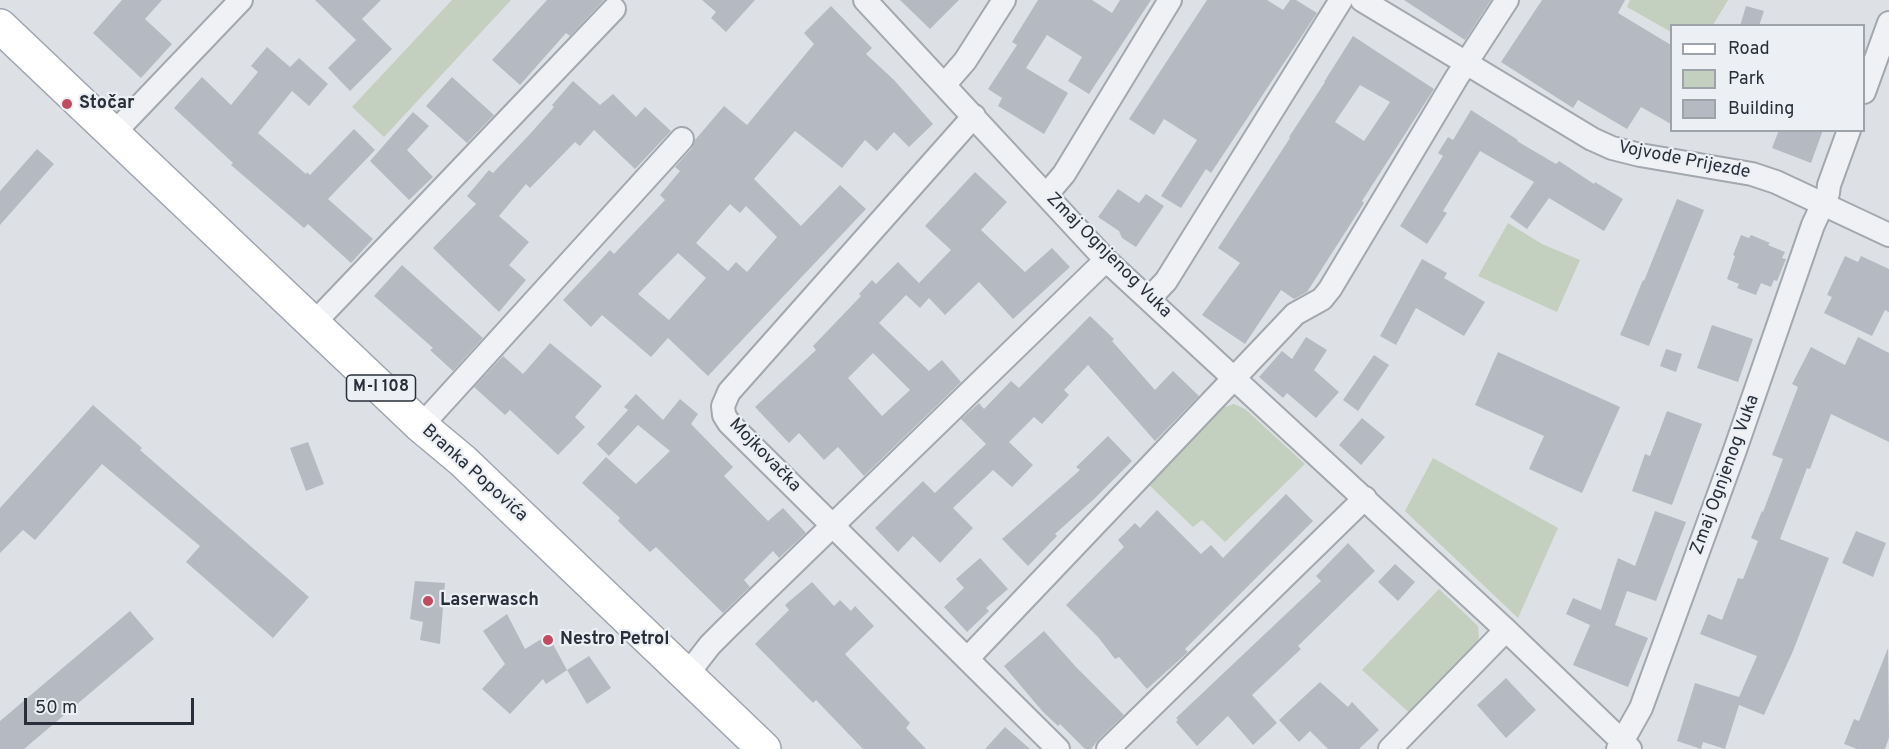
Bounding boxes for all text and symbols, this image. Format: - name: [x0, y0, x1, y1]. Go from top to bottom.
- legend: [1670, 24, 1865, 132]
- text: Road: [1728, 38, 1770, 61]
- text: Park: [1728, 68, 1765, 91]
- place label: Stočar: [79, 93, 135, 115]
- marker: Stočar: [60, 97, 74, 111]
- text: Building: [1728, 98, 1794, 121]
- street label: Vojvode Prijezde: [1616, 138, 1752, 184]
- street label: Zmaj Ognjenog Vuka: [1041, 189, 1175, 323]
- road number: M-I 108: [346, 375, 416, 401]
- street label: Zmaj Ognjenog Vuka: [1687, 392, 1765, 558]
- street label: Mojkovačka: [723, 415, 805, 497]
- street label: Branka Popovića: [417, 421, 531, 527]
- place label: Laserwasch: [440, 590, 539, 612]
- marker: Laserwasch: [421, 594, 435, 608]
- place label: Nestro Petrol: [560, 629, 669, 651]
- marker: Nestro Petrol: [541, 633, 555, 647]
- scale bar: [27, 686, 196, 724]
- text: 50 m: [35, 697, 77, 720]

